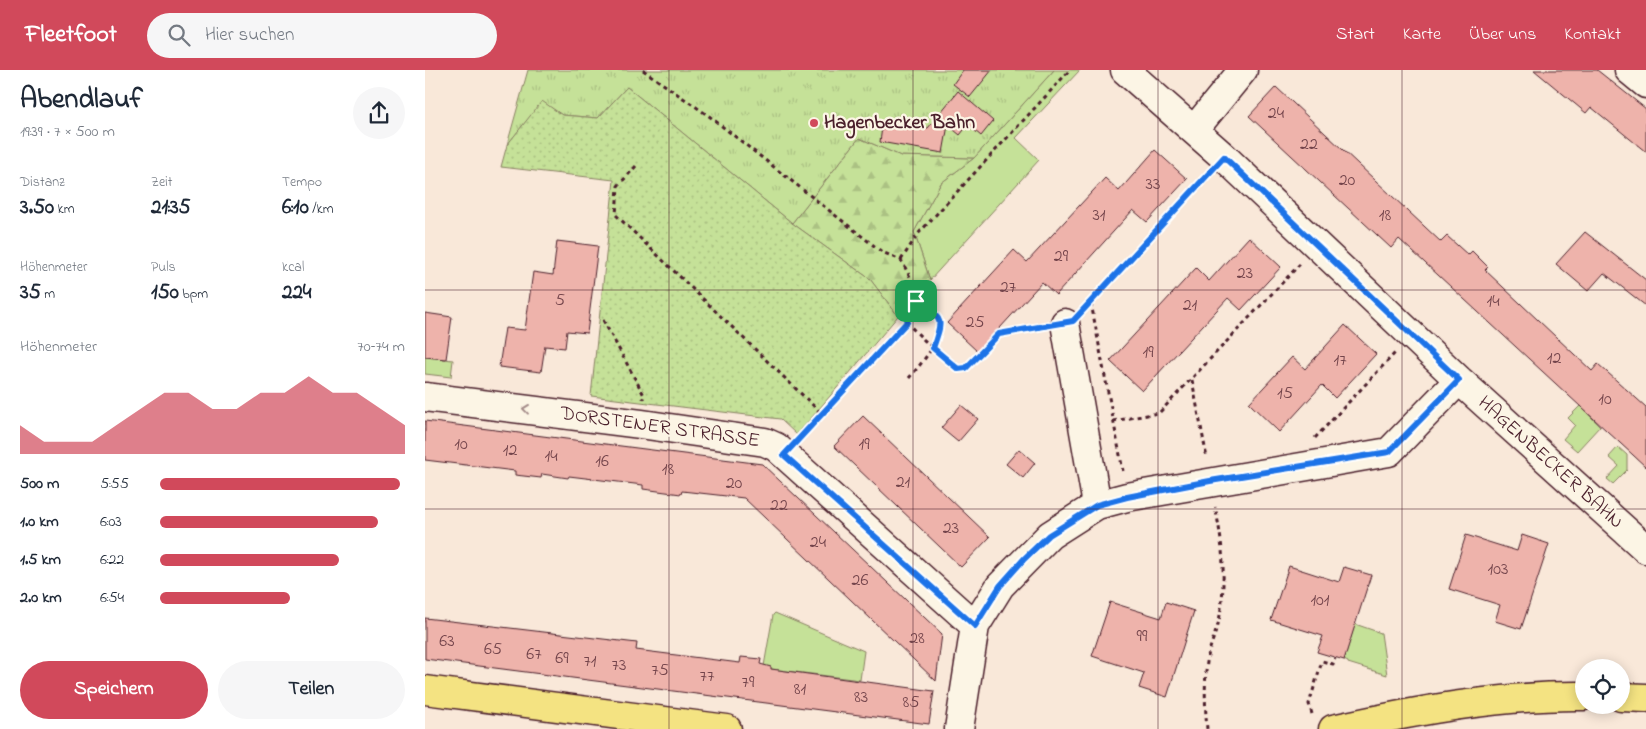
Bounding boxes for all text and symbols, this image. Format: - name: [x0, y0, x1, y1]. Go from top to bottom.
- search box: [147, 13, 497, 58]
- text: Fleetfoot: [25, 18, 117, 53]
- icon: search: [165, 21, 193, 49]
- text: Hier suchen: [205, 22, 294, 49]
- text: Start: [1336, 22, 1375, 48]
- text: Karte: [1403, 22, 1441, 48]
- text: Über uns: [1469, 22, 1536, 48]
- text: Kontakt: [1564, 22, 1621, 48]
- text: Abendlauf: [20, 80, 143, 121]
- button: share: [353, 87, 405, 139]
- house number: 24: [1268, 101, 1285, 127]
- place label: Hagenbecker Bahn: [824, 109, 975, 139]
- marker: Hagenbecker Bahn: [808, 117, 820, 129]
- text: 19:39 · 7 × 500 m: [20, 120, 115, 144]
- house number: 22: [1300, 132, 1318, 158]
- house number: 20: [1339, 168, 1356, 194]
- text: Distanz: [20, 172, 65, 193]
- text: Zeit: [151, 172, 172, 193]
- text: Tempo: [282, 172, 322, 193]
- house number: 33: [1146, 172, 1160, 198]
- text: 3.50: [20, 193, 54, 223]
- text: 21:35: [151, 193, 191, 223]
- text: 6:10: [282, 193, 309, 223]
- text: km: [54, 199, 75, 220]
- text: /km: [309, 199, 334, 220]
- house number: 31: [1092, 203, 1106, 229]
- house number: 18: [1379, 203, 1391, 229]
- house number: 29: [1054, 244, 1069, 270]
- text: Höhenmeter: [20, 257, 87, 278]
- text: Puls: [151, 257, 176, 278]
- text: kcal: [282, 257, 304, 278]
- house number: 23: [1237, 261, 1253, 287]
- house number: 27: [1000, 275, 1017, 301]
- text: 35: [20, 278, 41, 308]
- text: 150: [151, 278, 179, 308]
- text: 224: [282, 278, 312, 308]
- pin: [895, 280, 937, 322]
- text: m: [41, 284, 55, 305]
- text: bpm: [179, 284, 208, 305]
- icon: arrive: [902, 287, 930, 315]
- house number: 5: [555, 288, 565, 314]
- house number: 14: [1486, 289, 1500, 315]
- house number: 21: [1183, 293, 1198, 319]
- house number: 25: [965, 310, 985, 336]
- text: Höhenmeter: [20, 335, 97, 359]
- text: 70–74 m: [357, 335, 405, 359]
- house number: 19: [1142, 340, 1154, 366]
- house number: 12: [1547, 346, 1561, 372]
- house number: 17: [1333, 348, 1347, 374]
- house number: 15: [1277, 381, 1293, 407]
- house number: 10: [1598, 387, 1612, 413]
- street label: HAGENBECKER BAHN: [1471, 390, 1629, 536]
- street label: DORSTENER STRASSE: [557, 399, 762, 456]
- one-way arrow: [522, 404, 530, 415]
- house number: 10: [454, 432, 468, 458]
- house number: 19: [858, 432, 870, 458]
- house number: 12: [503, 438, 517, 464]
- house number: 14: [544, 444, 558, 470]
- house number: 16: [595, 449, 609, 475]
- house number: 18: [662, 457, 674, 483]
- house number: 21: [896, 470, 911, 496]
- house number: 20: [726, 471, 743, 497]
- text: 500 m: [20, 472, 59, 496]
- text: 5:55: [100, 472, 129, 496]
- house number: 22: [770, 493, 788, 519]
- text: 1.0 km: [20, 510, 59, 534]
- text: 6:03: [100, 510, 122, 534]
- house number: 23: [943, 516, 959, 542]
- house number: 24: [810, 530, 827, 556]
- text: 1.5 km: [20, 548, 61, 572]
- text: 6:22: [100, 548, 124, 572]
- house number: 103: [1488, 557, 1508, 583]
- house number: 26: [852, 568, 869, 594]
- text: 2.0 km: [20, 586, 62, 610]
- text: 6:54: [100, 586, 124, 610]
- house number: 101: [1310, 588, 1330, 614]
- house number: 99: [1137, 624, 1148, 650]
- house number: 28: [909, 626, 925, 652]
- house number: 63: [439, 629, 455, 655]
- house number: 65: [484, 637, 502, 663]
- house number: 67: [526, 642, 542, 668]
- house number: 69: [555, 646, 569, 672]
- house number: 71: [583, 649, 597, 675]
- house number: 73: [612, 653, 626, 679]
- house number: 75: [651, 658, 669, 684]
- map controls: [1575, 659, 1630, 714]
- button: locate: [1575, 659, 1630, 714]
- button: Speichern: [20, 661, 208, 719]
- button: Teilen: [218, 661, 405, 719]
- house number: 77: [700, 664, 715, 690]
- house number: 79: [742, 670, 755, 696]
- house number: 81: [794, 677, 807, 703]
- house number: 83: [854, 685, 868, 711]
- house number: 85: [902, 690, 920, 716]

